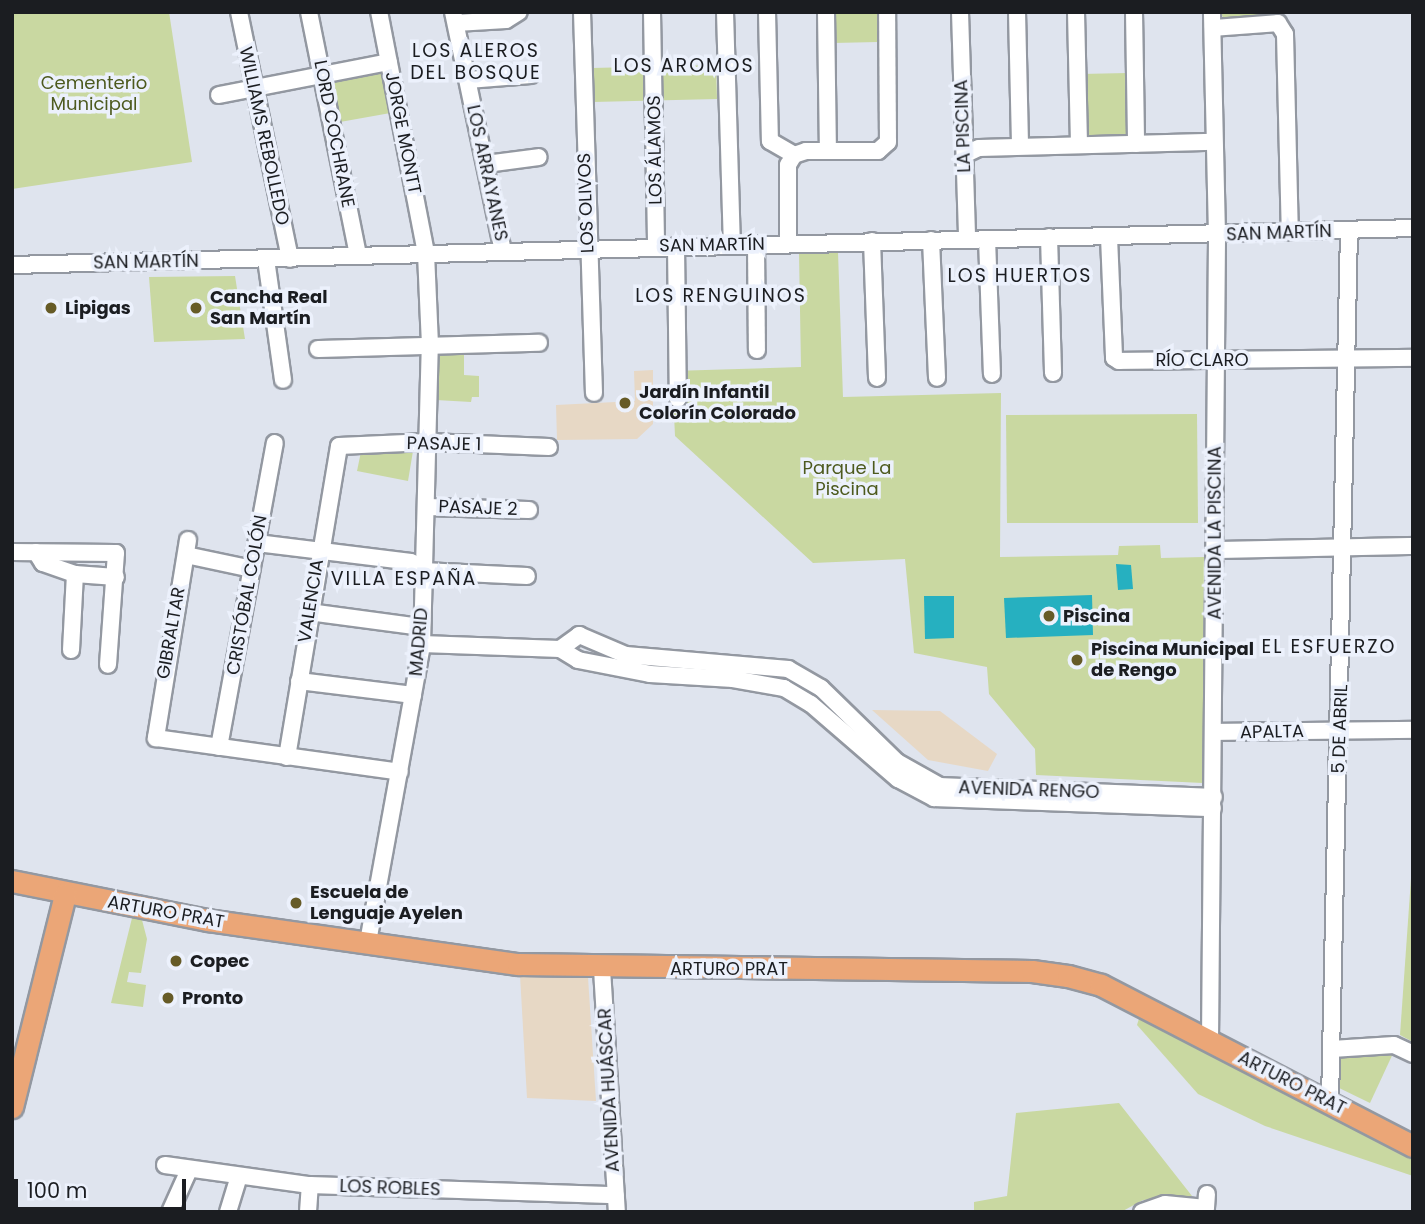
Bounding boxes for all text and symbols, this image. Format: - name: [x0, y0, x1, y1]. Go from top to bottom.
- district label: LOS ALEROS DEL BOSQUE: [411, 40, 541, 84]
- street label: WILLIAMS REBOLLEDO: [235, 45, 293, 227]
- district label: LOS AROMOS: [615, 55, 753, 77]
- street label: LORD COCHRANE: [309, 58, 359, 210]
- street label: JORGE MONTT: [381, 70, 425, 196]
- park label: Cementerio Municipal: [41, 73, 147, 116]
- street label: LA PISCINA: [951, 79, 975, 173]
- street label: LOS ÁLAMOS: [643, 95, 667, 205]
- street label: LOS ARRAYANES: [462, 103, 512, 243]
- street label: LOS OLIVOS: [573, 152, 599, 254]
- street label: SAN MARTÍN: [1226, 220, 1332, 246]
- street label: SAN MARTÍN: [659, 233, 765, 257]
- street label: SAN MARTÍN: [93, 250, 199, 274]
- district label: LOS HUERTOS: [949, 265, 1091, 287]
- district label: LOS RENGUINOS: [637, 285, 805, 307]
- place label: Cancha Real San Martín: [210, 287, 327, 330]
- place label: Lipigas: [65, 297, 131, 319]
- marker: Lipigas: [43, 300, 59, 316]
- marker: Cancha Real San Martín: [188, 300, 204, 316]
- street label: RÍO CLARO: [1155, 349, 1249, 371]
- place label: Jardín Infantil Colorín Colorado: [639, 382, 796, 424]
- marker: Jardín Infantil Colorín Colorado: [617, 395, 633, 411]
- street label: PASAJE 1: [407, 433, 481, 455]
- street label: AVENIDA LA PISCINA: [1204, 446, 1226, 620]
- park label: Parque La Piscina: [803, 458, 891, 500]
- street label: PASAJE 2: [438, 496, 518, 520]
- street label: CRISTÓBAL COLÓN: [222, 513, 272, 677]
- street label: VALENCIA: [294, 558, 328, 644]
- district label: VILLA ESPAÑA: [332, 568, 476, 590]
- street label: GIBRALTAR: [152, 585, 190, 681]
- place label: Piscina: [1063, 605, 1130, 627]
- street label: MADRID: [405, 607, 433, 677]
- marker: Piscina: [1041, 608, 1057, 624]
- district label: EL ESFUERZO: [1263, 636, 1395, 658]
- place label: Piscina Municipal de Rengo: [1091, 639, 1254, 682]
- marker: Piscina Municipal de Rengo: [1069, 652, 1085, 668]
- street label: 5 DE ABRIL: [1328, 684, 1352, 774]
- street label: APALTA: [1240, 721, 1304, 743]
- street label: AVENIDA RENGO: [958, 777, 1100, 803]
- place label: Escuela de Lenguaje Ayelen: [310, 882, 463, 924]
- street label: ARTURO PRAT: [106, 891, 226, 933]
- marker: Escuela de Lenguaje Ayelen: [288, 895, 304, 911]
- place label: Copec: [190, 950, 249, 972]
- marker: Copec: [168, 953, 184, 969]
- street label: ARTURO PRAT: [670, 958, 788, 980]
- place label: Pronto: [182, 987, 243, 1009]
- marker: Pronto: [160, 990, 176, 1006]
- street label: AVENIDA HUÁSCAR: [594, 1007, 624, 1173]
- street label: ARTURO PRAT: [1234, 1047, 1350, 1119]
- scale bar: [18, 1164, 189, 1208]
- street label: LOS ROBLES: [339, 1175, 441, 1201]
- text: 100 m: [27, 1176, 87, 1205]

